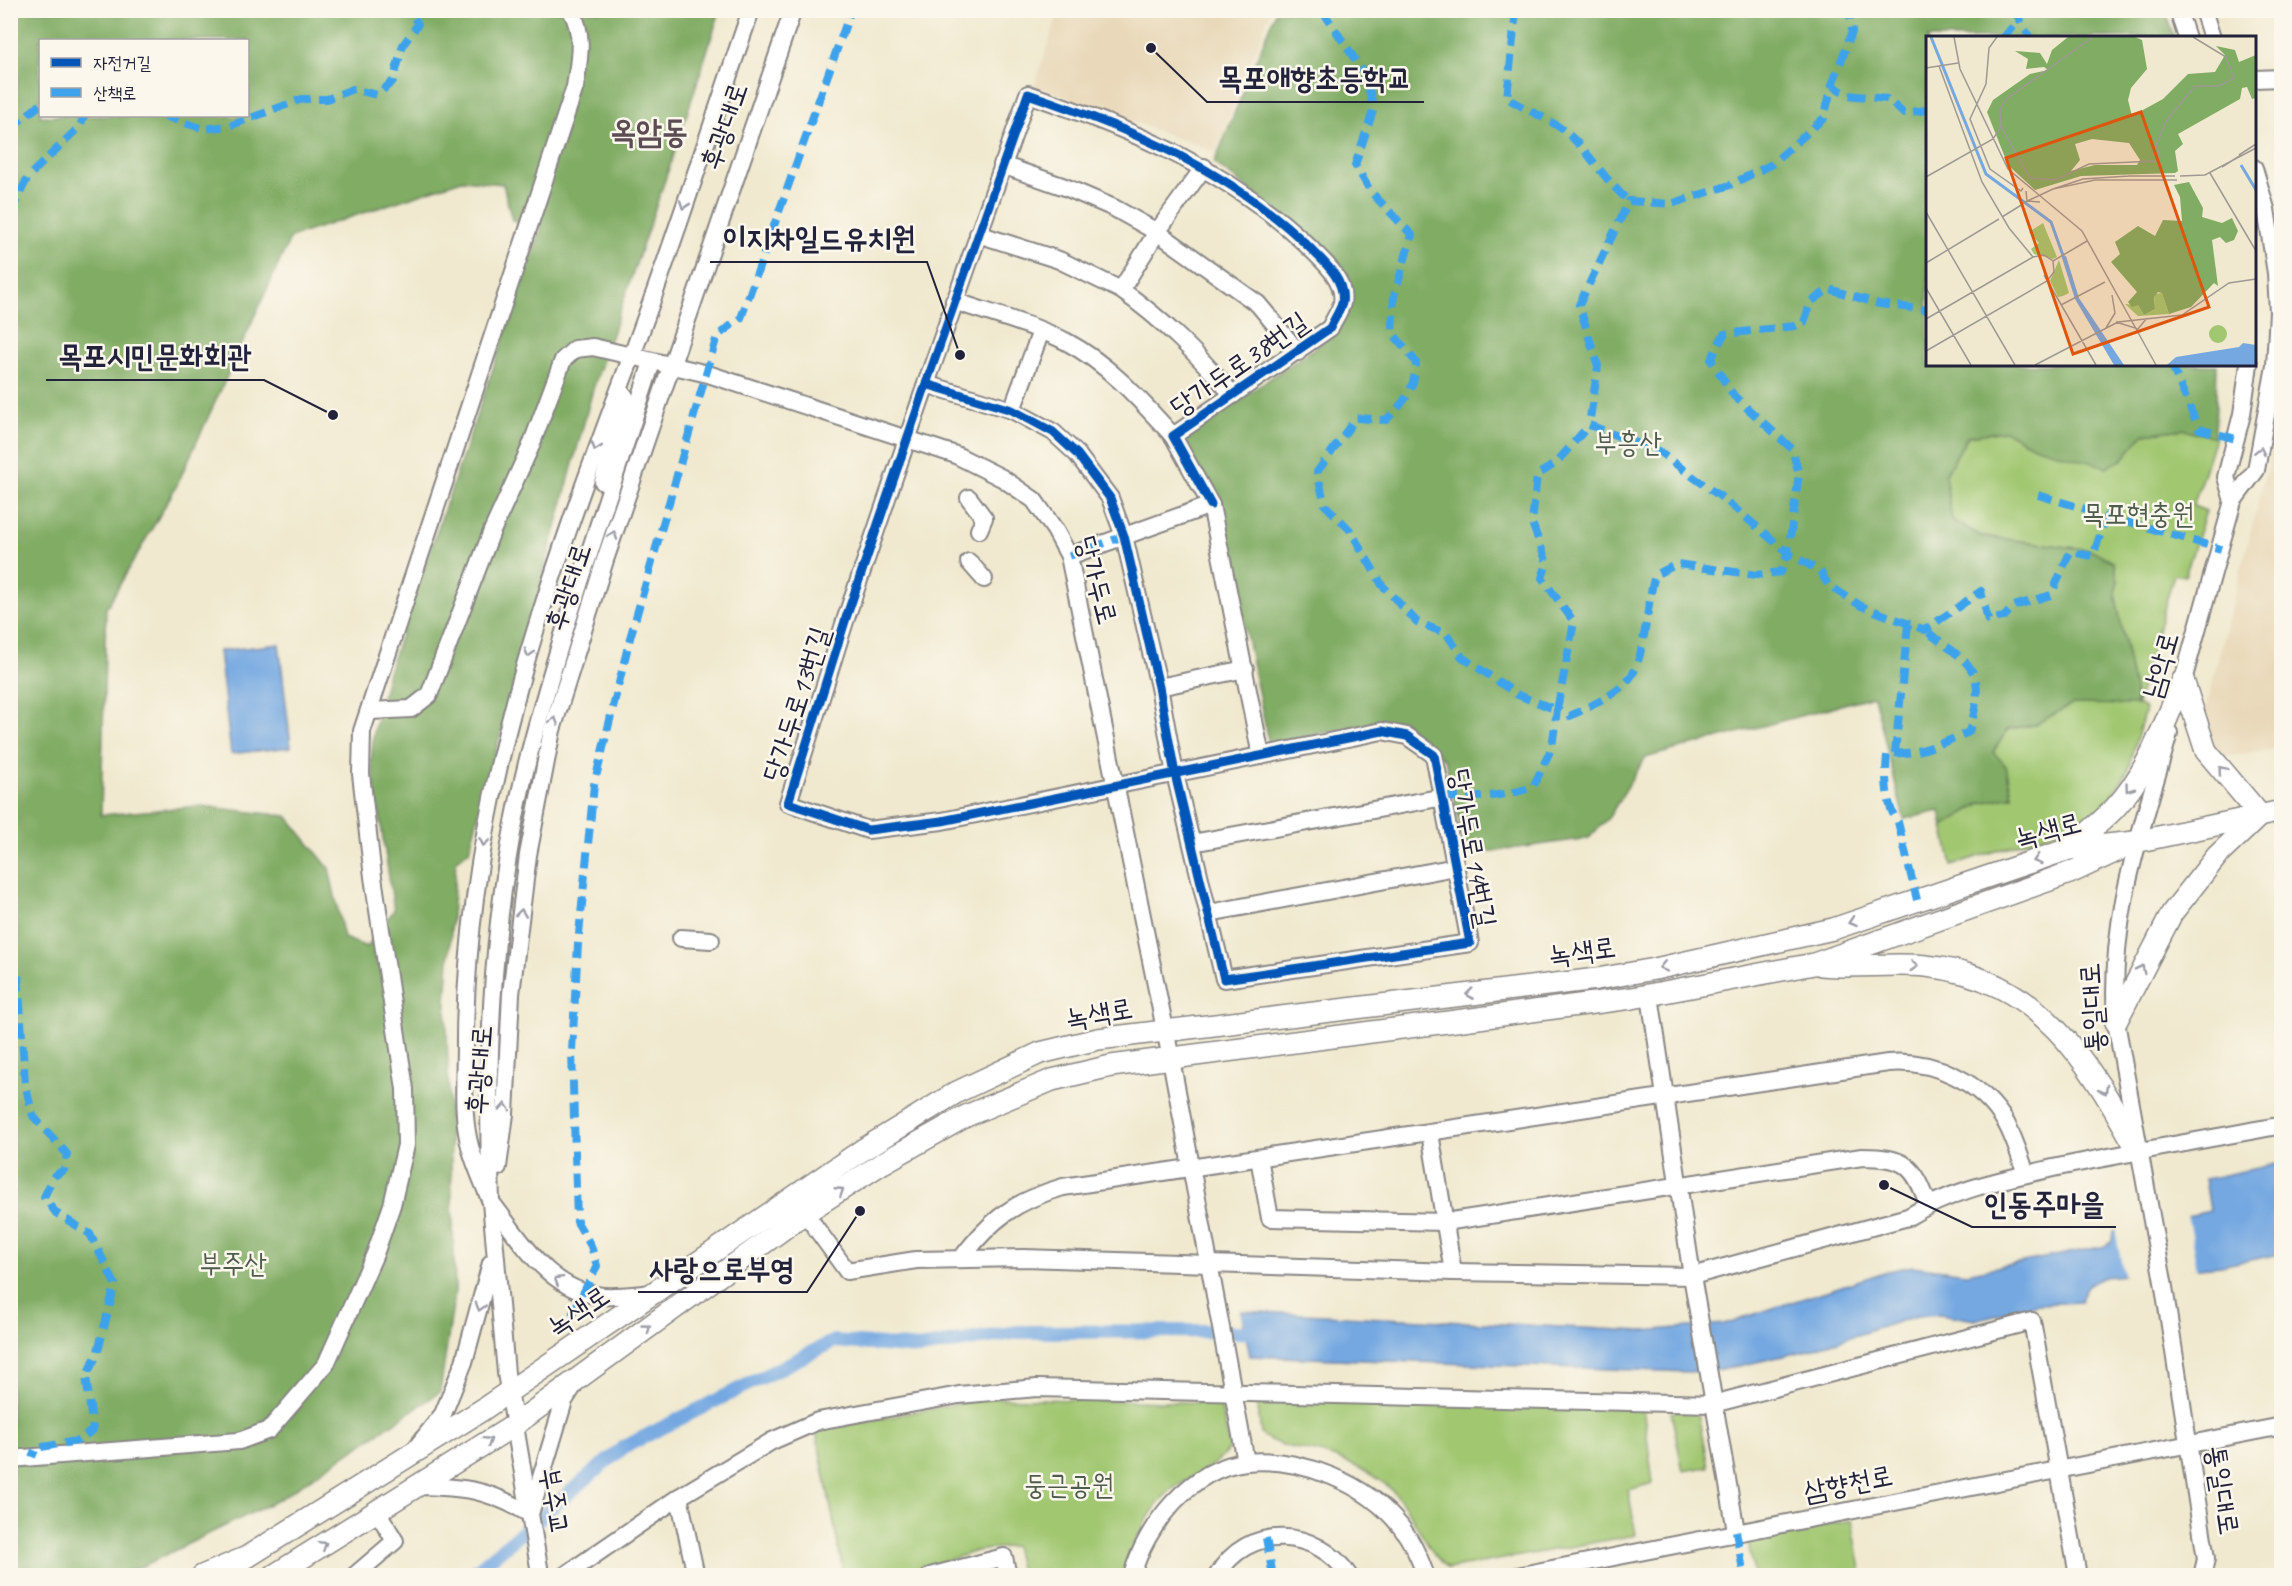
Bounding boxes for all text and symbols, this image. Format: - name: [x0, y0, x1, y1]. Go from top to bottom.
- inset map: [1926, 36, 2256, 366]
- legend: [39, 39, 249, 117]
- text: 자전거길: [93, 52, 151, 74]
- callout: 목포애향초등학교: [1207, 54, 1424, 102]
- text: 목포애향초등학교: [1218, 59, 1412, 97]
- street label: 후광대로: [693, 78, 755, 174]
- text: 산책로: [93, 82, 136, 104]
- district label: 옥암동: [610, 111, 688, 152]
- one-way arrow: [679, 199, 692, 210]
- callout: 이지차일드유치원: [710, 214, 927, 262]
- text: 이지차일드유치원: [722, 219, 916, 257]
- street label: 당가두로38번길: [1163, 304, 1315, 424]
- callout: 목포시민문화회관: [46, 332, 264, 380]
- text: 목포시민문화회관: [58, 337, 252, 375]
- park label: 부흥산: [1594, 425, 1662, 460]
- one-way arrow: [590, 441, 603, 452]
- one-way arrow: [2253, 446, 2266, 456]
- park label: 목포현충원: [2082, 496, 2194, 531]
- one-way arrow: [606, 530, 618, 541]
- street label: 당가두로: [1068, 532, 1126, 628]
- street label: 후광대로: [537, 539, 599, 635]
- street label: 당가두로13번길: [755, 622, 837, 786]
- street label: 남악로: [2134, 628, 2186, 702]
- one-way arrow: [524, 647, 536, 657]
- one-way arrow: [547, 716, 560, 727]
- street label: 당가두로14번길: [1442, 766, 1504, 930]
- one-way arrow: [2218, 766, 2229, 777]
- one-way arrow: [2125, 782, 2136, 793]
- street label: 녹색로: [2011, 804, 2085, 856]
- one-way arrow: [479, 837, 491, 847]
- one-way arrow: [2032, 853, 2043, 865]
- one-way arrow: [514, 908, 526, 917]
- one-way arrow: [1847, 915, 1858, 928]
- street label: 녹색로: [1546, 929, 1618, 973]
- one-way arrow: [1910, 959, 1919, 972]
- one-way arrow: [1658, 960, 1668, 973]
- street label: 통일대로: [2071, 962, 2113, 1054]
- one-way arrow: [2134, 964, 2146, 975]
- one-way arrow: [1465, 987, 1474, 1000]
- street label: 녹색로: [1063, 990, 1135, 1036]
- street label: 후광대로: [458, 1024, 500, 1116]
- one-way arrow: [2097, 1084, 2108, 1094]
- one-way arrow: [498, 1103, 511, 1112]
- callout: 인동주마을: [1972, 1179, 2116, 1227]
- text: 인동주마을: [1984, 1185, 2104, 1223]
- one-way arrow: [834, 1186, 844, 1198]
- callout: 사랑으로부영: [638, 1244, 807, 1292]
- park label: 부주산: [199, 1246, 267, 1281]
- text: 사랑으로부영: [649, 1250, 794, 1288]
- one-way arrow: [554, 1276, 565, 1287]
- street label: 녹색로: [540, 1278, 616, 1344]
- one-way arrow: [475, 1301, 487, 1312]
- one-way arrow: [641, 1325, 652, 1336]
- one-way arrow: [482, 1438, 493, 1449]
- street label: 통일대로: [2199, 1443, 2247, 1537]
- street label: 삼향천로: [1800, 1457, 1896, 1509]
- street label: 부주교: [532, 1465, 578, 1537]
- park label: 둥근공원: [1024, 1467, 1114, 1502]
- one-way arrow: [317, 1540, 327, 1552]

